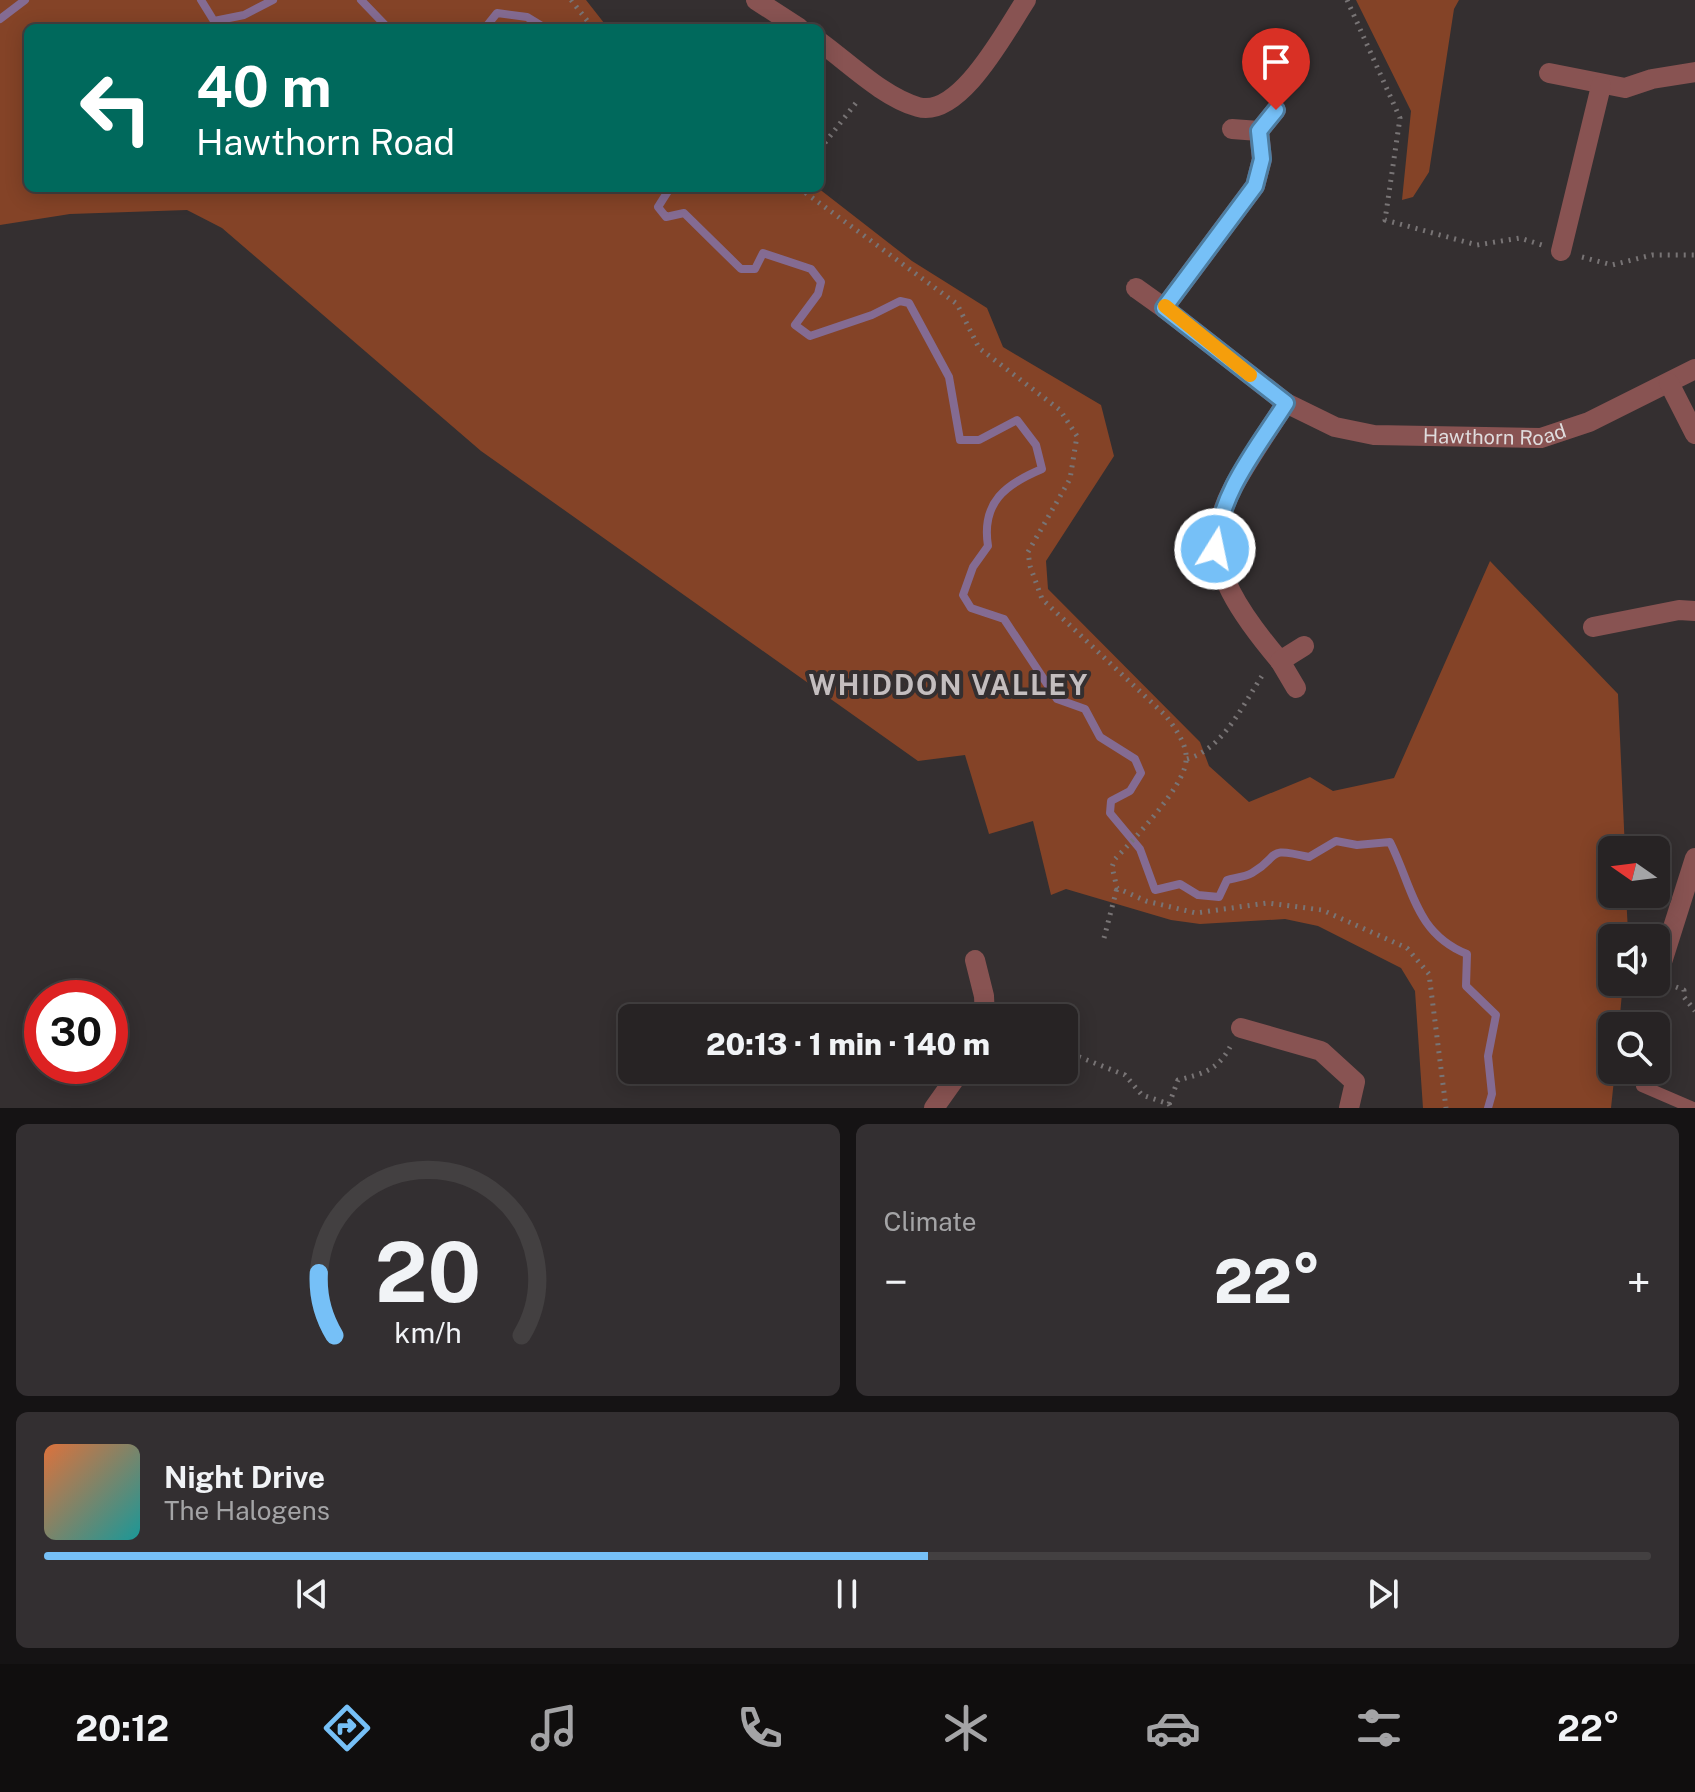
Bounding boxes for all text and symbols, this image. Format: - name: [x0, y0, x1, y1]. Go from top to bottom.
- pin: [1242, 28, 1310, 110]
- icon: arrive: [1254, 40, 1298, 84]
- text: 40 m: [196, 54, 332, 120]
- icon: left: [64, 56, 168, 160]
- text: Hawthorn Road: [196, 121, 455, 163]
- street label: Hawthorn Road: [1423, 418, 1569, 450]
- position arrow: [1173, 507, 1257, 591]
- district label: WHIDDON VALLEY: [809, 668, 1089, 701]
- north arrow: [1598, 836, 1670, 908]
- map controls: [1598, 836, 1670, 1084]
- button: sound: [1598, 924, 1670, 996]
- speed limit sign: 30: [24, 980, 128, 1084]
- button: search: [1598, 1012, 1670, 1084]
- text: 20:13 · 1 min · 140 m: [706, 1026, 990, 1062]
- text: Climate: [884, 1206, 977, 1237]
- text: 20: [375, 1223, 481, 1321]
- text: 22°: [1214, 1246, 1321, 1317]
- text: −: [884, 1256, 908, 1308]
- text: +: [1627, 1256, 1651, 1308]
- text: km/h: [394, 1316, 461, 1349]
- text: Night Drive: [164, 1459, 325, 1495]
- text: The Halogens: [164, 1495, 330, 1526]
- icon: previous: [290, 1572, 334, 1616]
- icon: pause: [825, 1572, 869, 1616]
- icon: next: [1361, 1572, 1405, 1616]
- icon: directions: [319, 1700, 375, 1756]
- icon: music: [526, 1700, 582, 1756]
- icon: phone: [732, 1700, 788, 1756]
- icon: climate: [938, 1700, 994, 1756]
- icon: car: [1145, 1700, 1201, 1756]
- icon: filters: [1351, 1700, 1407, 1756]
- text: 20:12: [75, 1707, 169, 1749]
- text: 22°: [1557, 1707, 1620, 1749]

